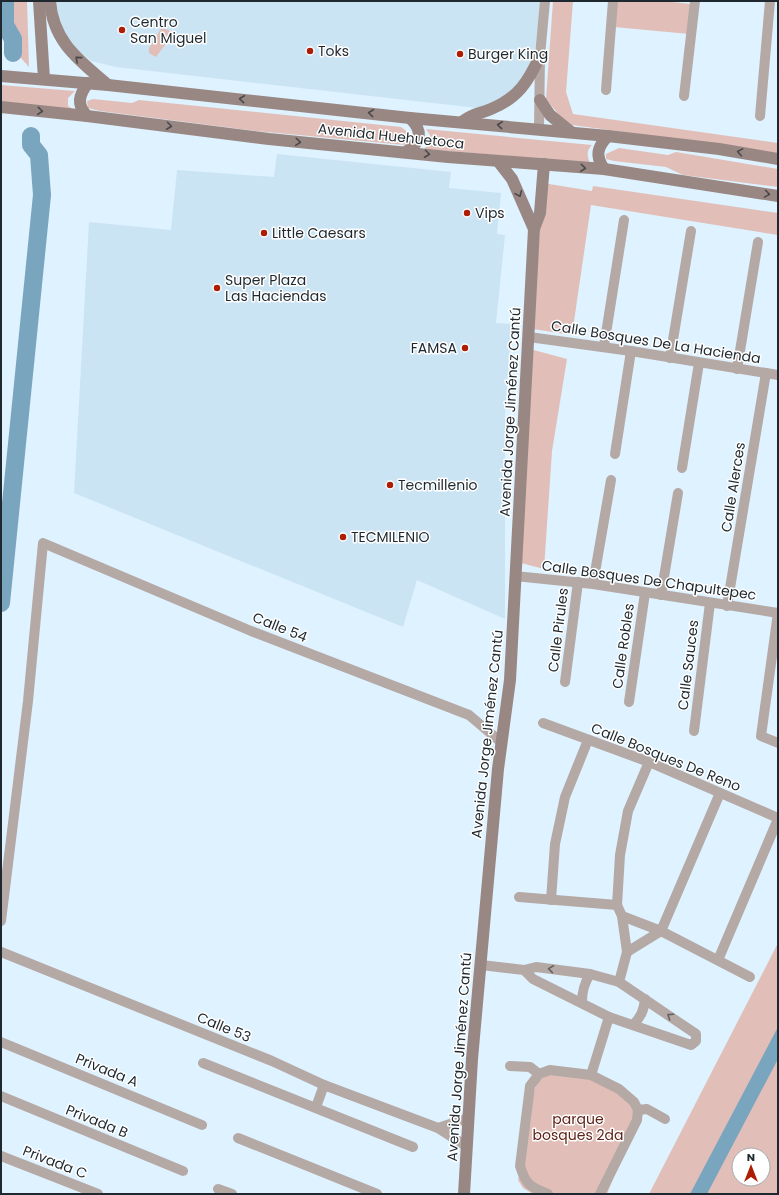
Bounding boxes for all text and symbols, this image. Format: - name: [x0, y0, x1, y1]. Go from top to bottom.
- place label: Centro San Miguel: [130, 12, 206, 48]
- marker: Centro San Miguel: [117, 25, 127, 35]
- place label: Toks: [318, 41, 349, 61]
- place label: Burger King: [468, 44, 548, 64]
- marker: Toks: [305, 46, 315, 56]
- marker: Burger King: [455, 49, 465, 59]
- one-way arrow: [76, 57, 83, 64]
- one-way arrow: [238, 95, 245, 104]
- one-way arrow: [37, 106, 43, 115]
- one-way arrow: [368, 109, 374, 118]
- street label: Avenida Huehuetoca: [317, 118, 465, 154]
- one-way arrow: [166, 121, 172, 130]
- one-way arrow: [497, 121, 503, 130]
- one-way arrow: [295, 137, 301, 146]
- one-way arrow: [736, 149, 743, 157]
- one-way arrow: [424, 150, 430, 159]
- one-way arrow: [580, 163, 586, 172]
- one-way arrow: [764, 189, 770, 198]
- one-way arrow: [514, 190, 522, 197]
- place label: Vips: [475, 203, 505, 223]
- marker: Vips: [462, 208, 472, 218]
- place label: Little Caesars: [272, 223, 366, 243]
- marker: Little Caesars: [259, 228, 269, 238]
- place label: Super Plaza Las Haciendas: [225, 270, 327, 306]
- marker: Super Plaza Las Haciendas: [212, 283, 222, 293]
- street label: Avenida Jorge Jiménez Cantú: [495, 307, 525, 517]
- street label: Calle Bosques De La Hacienda: [550, 316, 762, 368]
- place label: FAMSA: [411, 338, 457, 358]
- marker: FAMSA: [460, 343, 470, 353]
- street label: Calle Alerces: [716, 441, 750, 533]
- place label: Tecmillenio: [398, 475, 478, 495]
- marker: Tecmillenio: [385, 480, 395, 490]
- place label: TECMILENIO: [351, 527, 430, 547]
- marker: TECMILENIO: [338, 532, 348, 542]
- street label: Calle Bosques De Chapultepec: [540, 555, 758, 605]
- street label: Calle Pirules: [543, 587, 573, 673]
- street label: Calle Robles: [607, 602, 639, 690]
- street label: Calle 54: [250, 607, 310, 647]
- street label: Calle Sauces: [673, 619, 703, 711]
- street label: Avenida Jorge Jiménez Cantú: [466, 629, 508, 839]
- street label: Calle Bosques De Reno: [588, 718, 744, 796]
- street label: Avenida Jorge Jiménez Cantú: [442, 952, 476, 1162]
- one-way arrow: [548, 965, 554, 974]
- street label: Calle 53: [194, 1007, 254, 1047]
- one-way arrow: [667, 1013, 674, 1021]
- street label: Privada A: [73, 1048, 141, 1092]
- street label: Privada B: [63, 1099, 131, 1143]
- park label: parque bosques 2da: [533, 1109, 623, 1145]
- street label: Privada C: [20, 1141, 90, 1183]
- north arrow: [731, 1147, 771, 1187]
- text: N: [747, 1149, 755, 1165]

